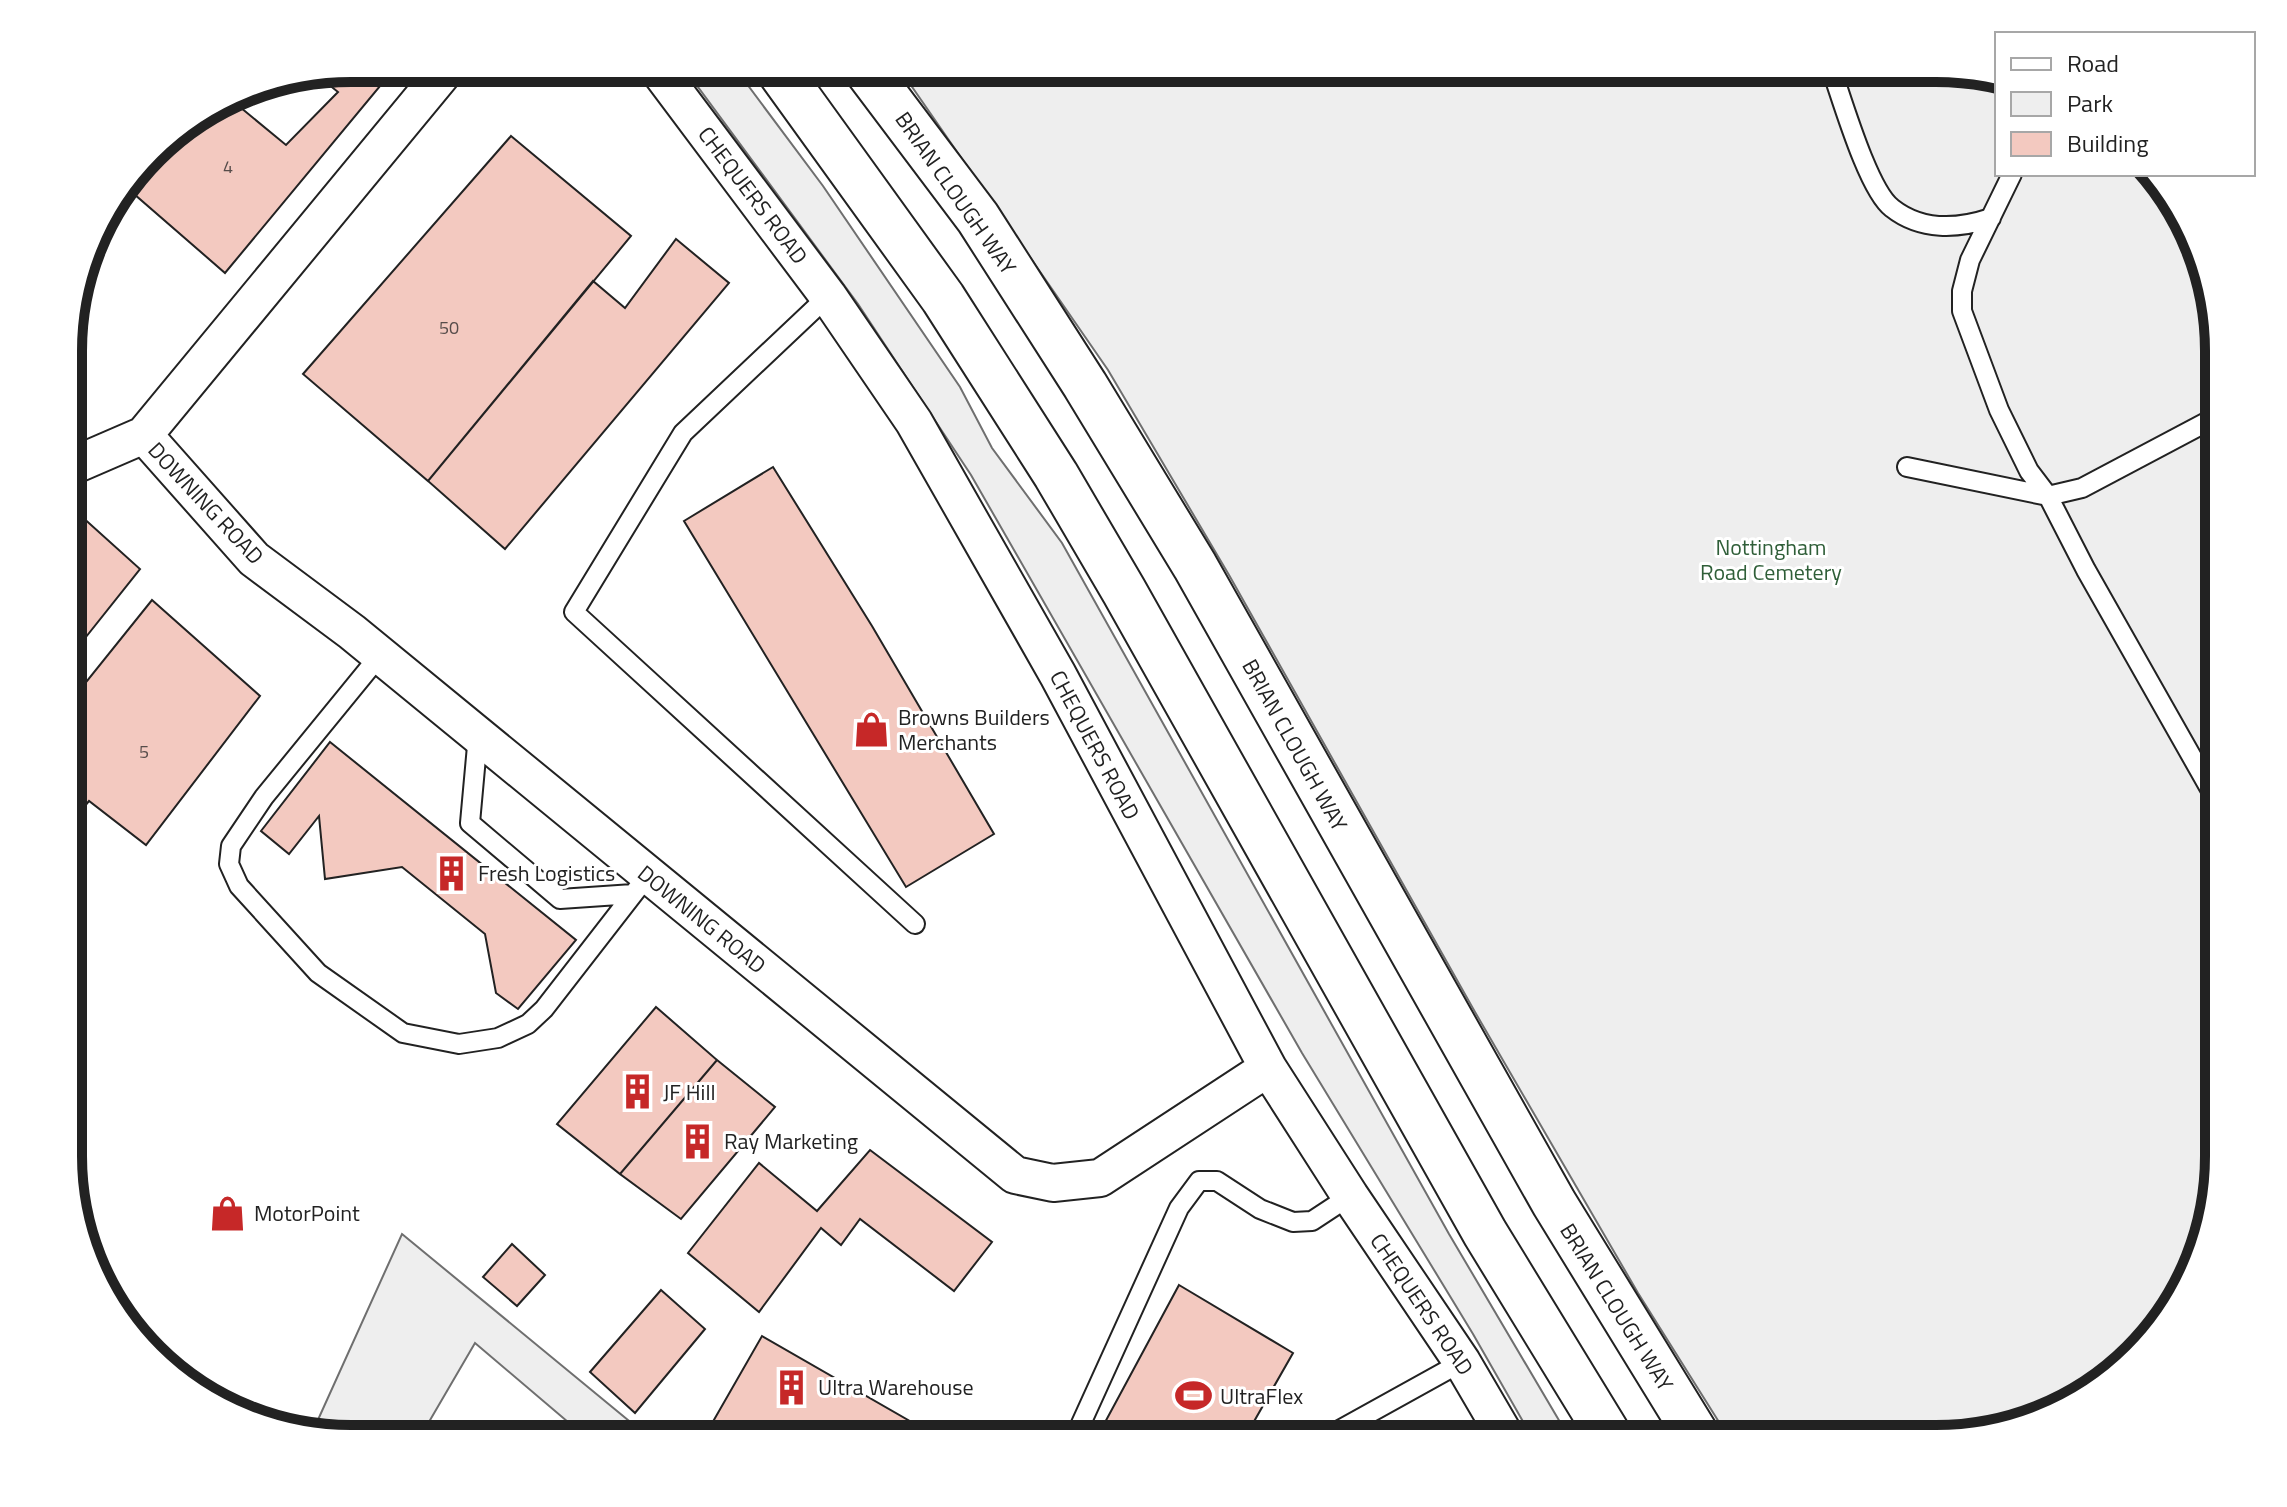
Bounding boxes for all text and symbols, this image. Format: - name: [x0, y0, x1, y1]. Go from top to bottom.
- legend: [1995, 32, 2255, 176]
- text: Road: [2067, 45, 2119, 81]
- text: Park: [2067, 85, 2113, 121]
- street label: BRIAN CLOUGH WAY: [887, 105, 1025, 282]
- street label: CHEQUERS ROAD: [690, 119, 816, 271]
- text: Building: [2067, 125, 2149, 161]
- house number: 4: [223, 153, 233, 180]
- house number: 50: [439, 314, 459, 341]
- street label: DOWNING ROAD: [140, 434, 272, 572]
- park label: Nottingham Road Cemetery: [1700, 530, 1842, 589]
- street label: BRIAN CLOUGH WAY: [1234, 653, 1357, 837]
- street label: CHEQUERS ROAD: [1041, 664, 1149, 826]
- place label: Browns Builders Merchants: [898, 700, 1050, 759]
- shop icon: Browns Builders Merchants: [853, 711, 891, 749]
- house number: 5: [139, 738, 149, 765]
- building icon: Fresh Logistics: [433, 854, 471, 892]
- place label: Fresh Logistics: [478, 856, 615, 890]
- street label: DOWNING ROAD: [630, 856, 774, 982]
- building icon: JF Hill: [618, 1073, 656, 1111]
- place label: JF Hill: [663, 1075, 716, 1109]
- building icon: Ray Marketing: [679, 1122, 717, 1160]
- place label: Ray Marketing: [724, 1124, 858, 1158]
- shop icon: MotorPoint: [209, 1194, 247, 1232]
- place label: MotorPoint: [254, 1196, 360, 1230]
- street label: BRIAN CLOUGH WAY: [1552, 1216, 1682, 1398]
- street label: CHEQUERS ROAD: [1362, 1226, 1482, 1382]
- building icon: Ultra Warehouse: [773, 1368, 811, 1406]
- place label: Ultra Warehouse: [818, 1370, 974, 1404]
- sports icon: UltraFlex: [1175, 1377, 1213, 1415]
- place label: UltraFlex: [1220, 1379, 1303, 1413]

